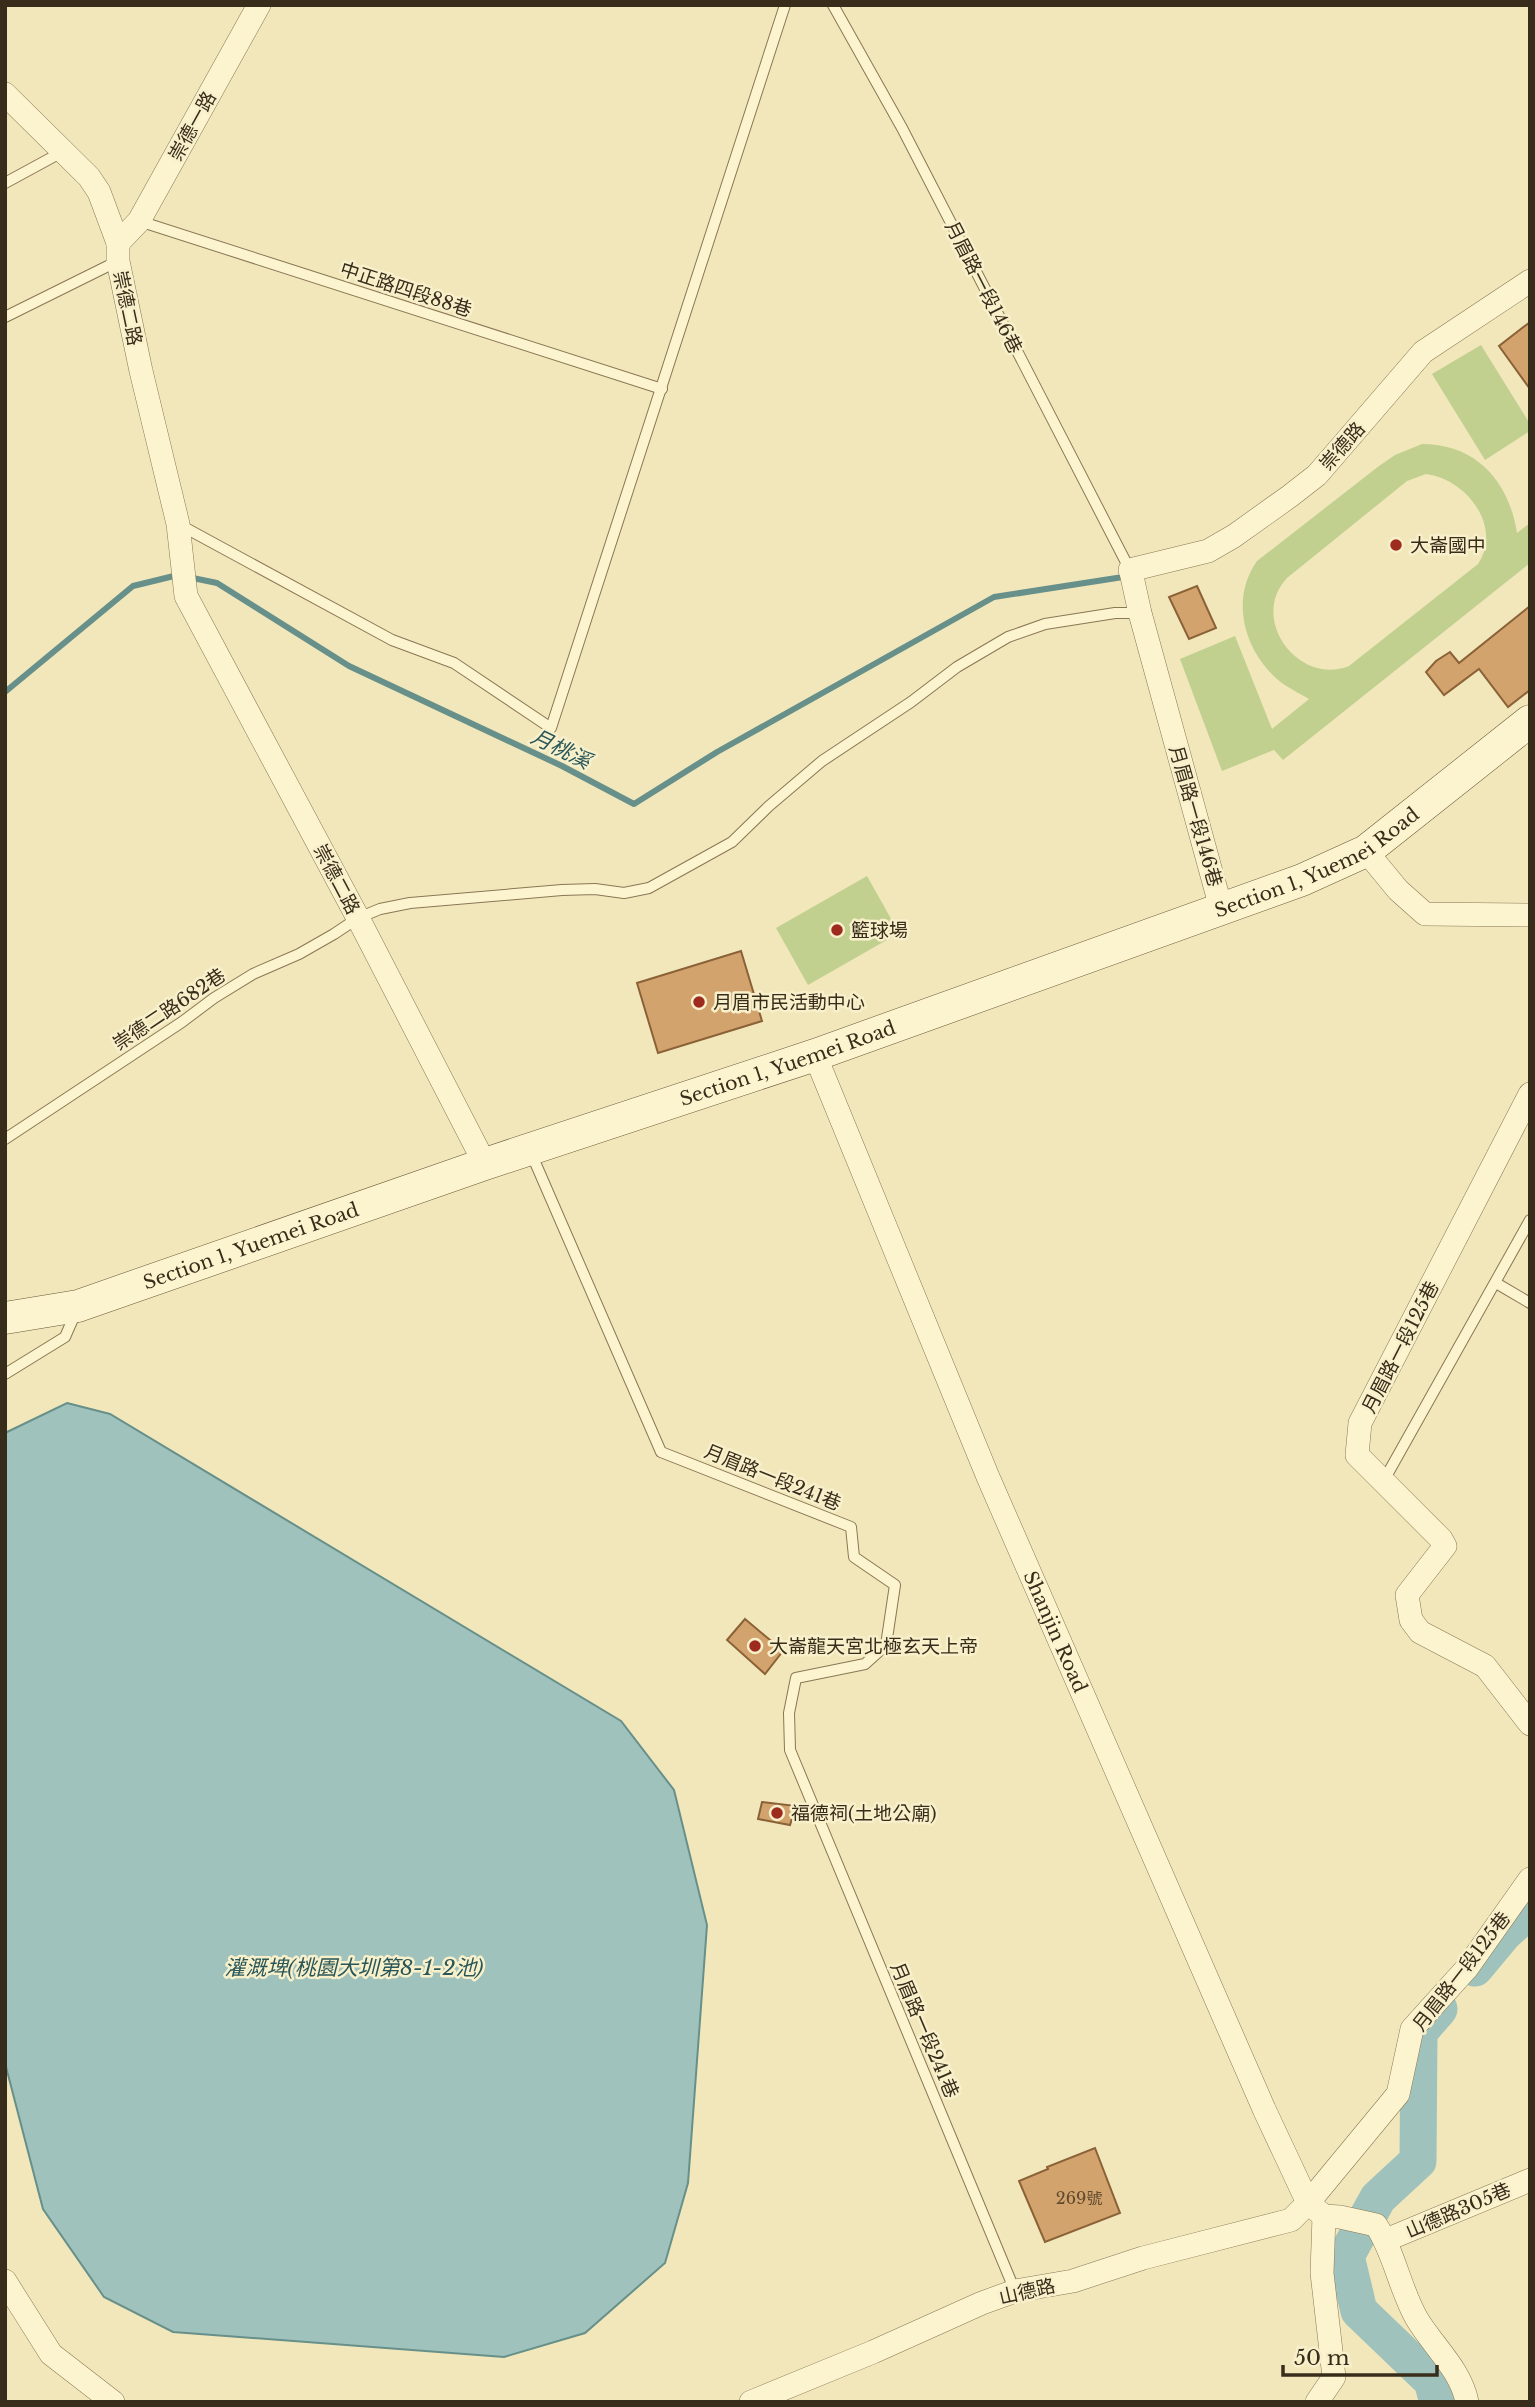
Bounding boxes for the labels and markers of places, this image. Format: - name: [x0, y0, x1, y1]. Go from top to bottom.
- place label: 大崙國中: [1410, 534, 1486, 557]
- marker: 大崙國中: [1388, 537, 1404, 553]
- place label: 籃球場: [851, 919, 908, 942]
- marker: 籃球場: [829, 922, 845, 938]
- place label: 月眉市民活動中心: [713, 991, 865, 1014]
- marker: 月眉市民活動中心: [691, 994, 707, 1010]
- place label: 大崙龍天宮北極玄天上帝: [769, 1635, 978, 1658]
- marker: 大崙龍天宮北極玄天上帝: [747, 1638, 763, 1654]
- place label: 福德祠(土地公廟): [791, 1802, 937, 1825]
- marker: 福德祠(土地公廟): [769, 1805, 785, 1821]

